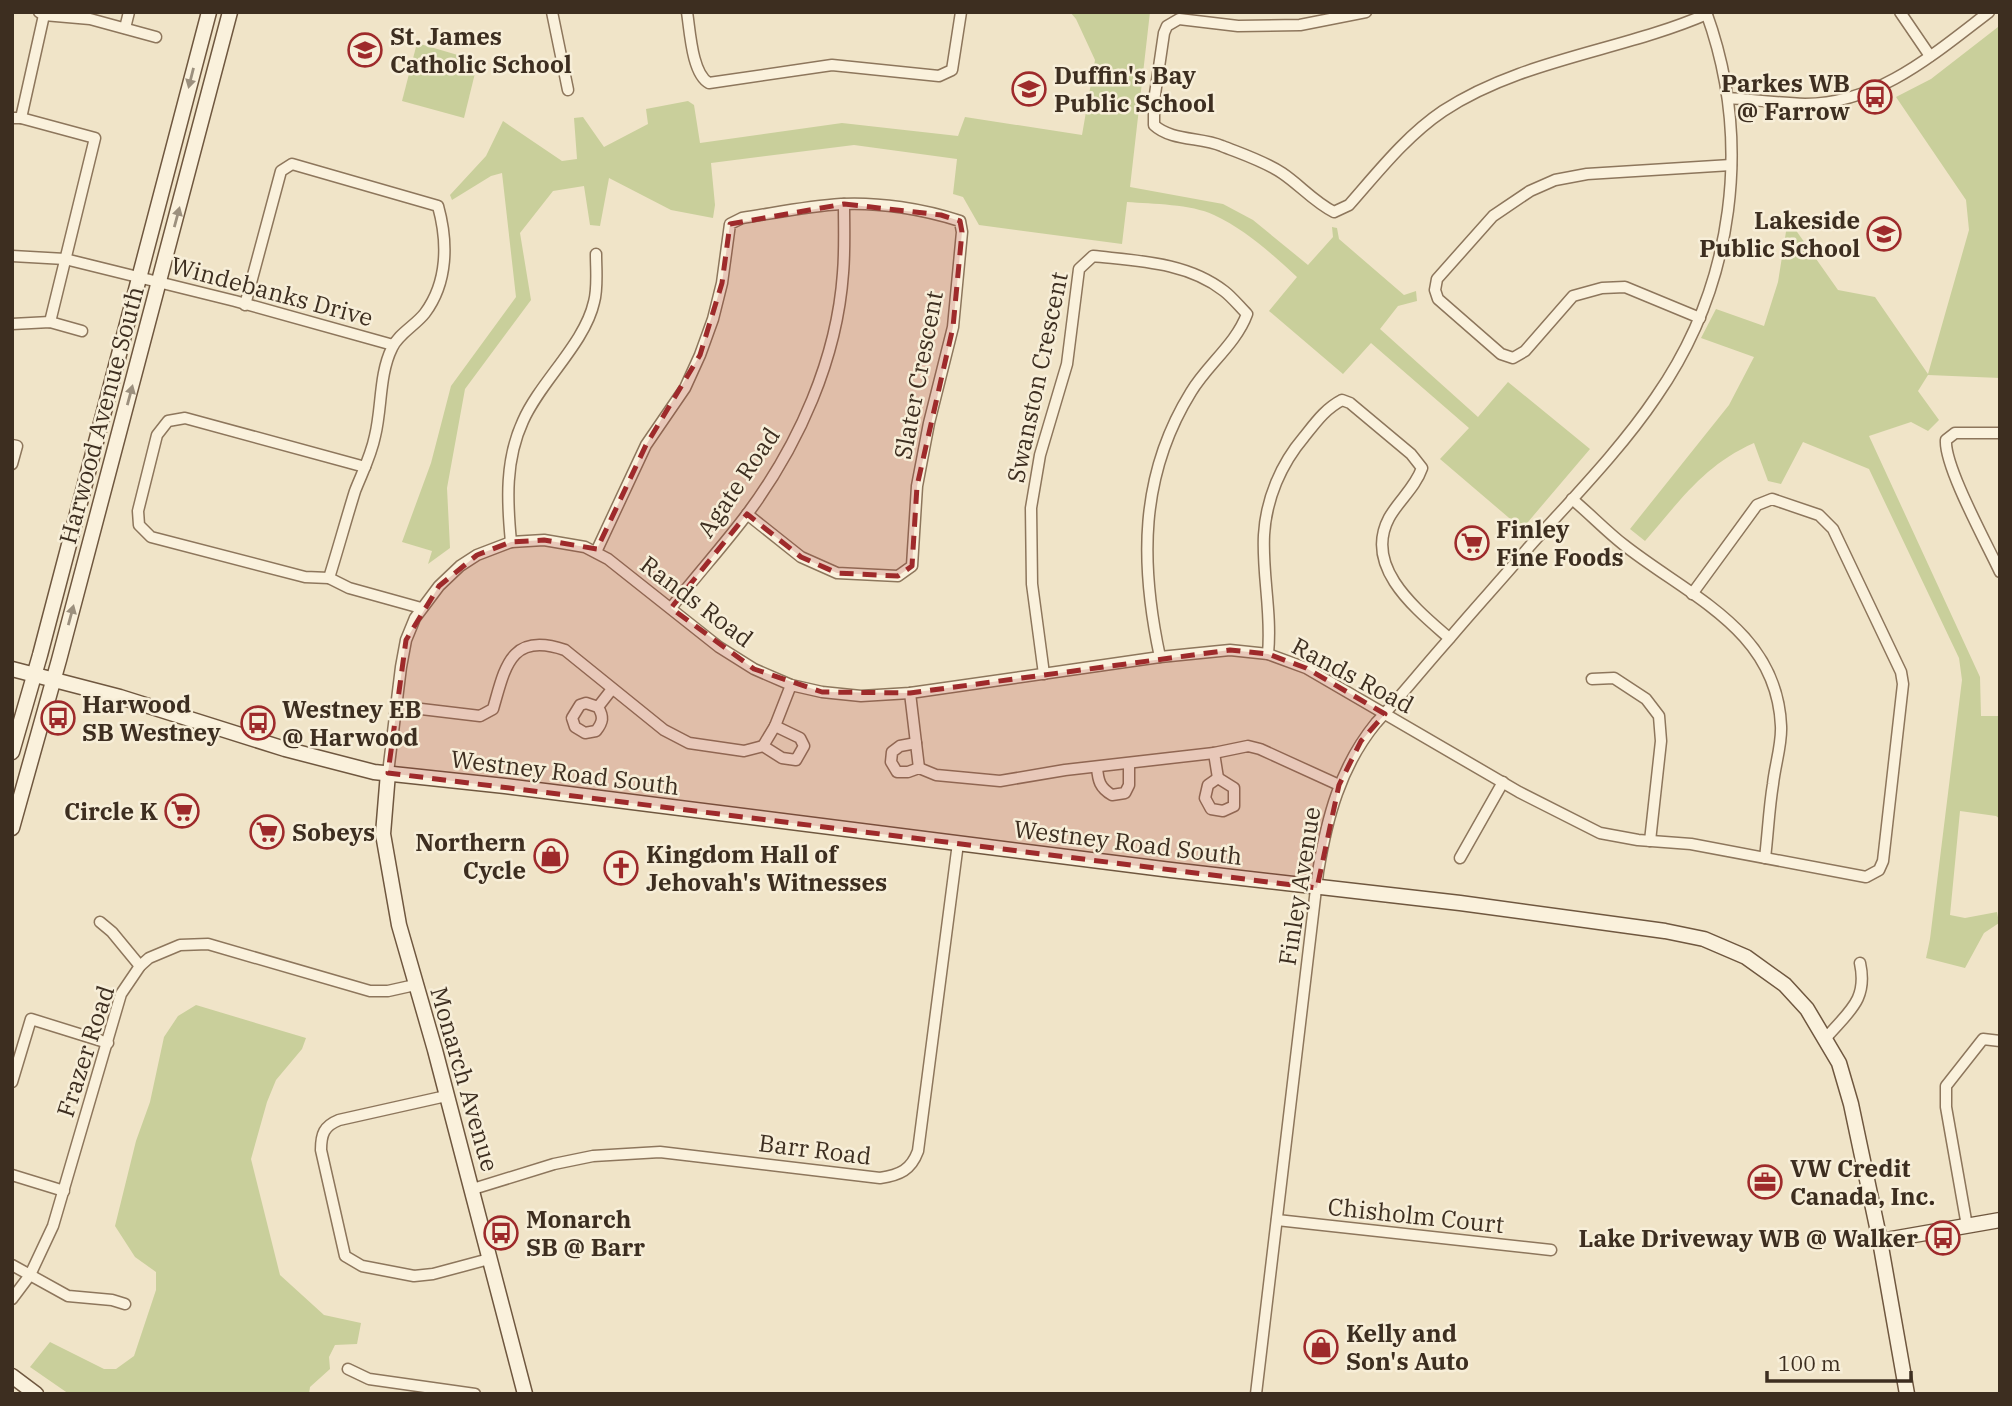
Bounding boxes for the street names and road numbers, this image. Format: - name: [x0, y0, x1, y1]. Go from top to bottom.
- street label: Windebanks Drive: [167, 249, 377, 333]
- street label: Swanston Crescent: [999, 269, 1075, 485]
- street label: Harwood Avenue South: [51, 283, 151, 547]
- street label: Slater Crescent: [886, 288, 950, 462]
- street label: Agate Road: [689, 421, 787, 543]
- street label: Rands Road: [634, 548, 760, 654]
- street label: Rands Road: [1286, 629, 1420, 721]
- street label: Westney Road South: [449, 742, 681, 802]
- street label: Finley Avenue: [1271, 804, 1327, 968]
- street label: Westney Road South: [1012, 812, 1244, 872]
- street label: Frazer Road: [49, 981, 121, 1121]
- street label: Monarch Avenue: [423, 983, 507, 1175]
- street label: Barr Road: [757, 1126, 873, 1172]
- street label: Chisholm Court: [1326, 1190, 1506, 1240]

